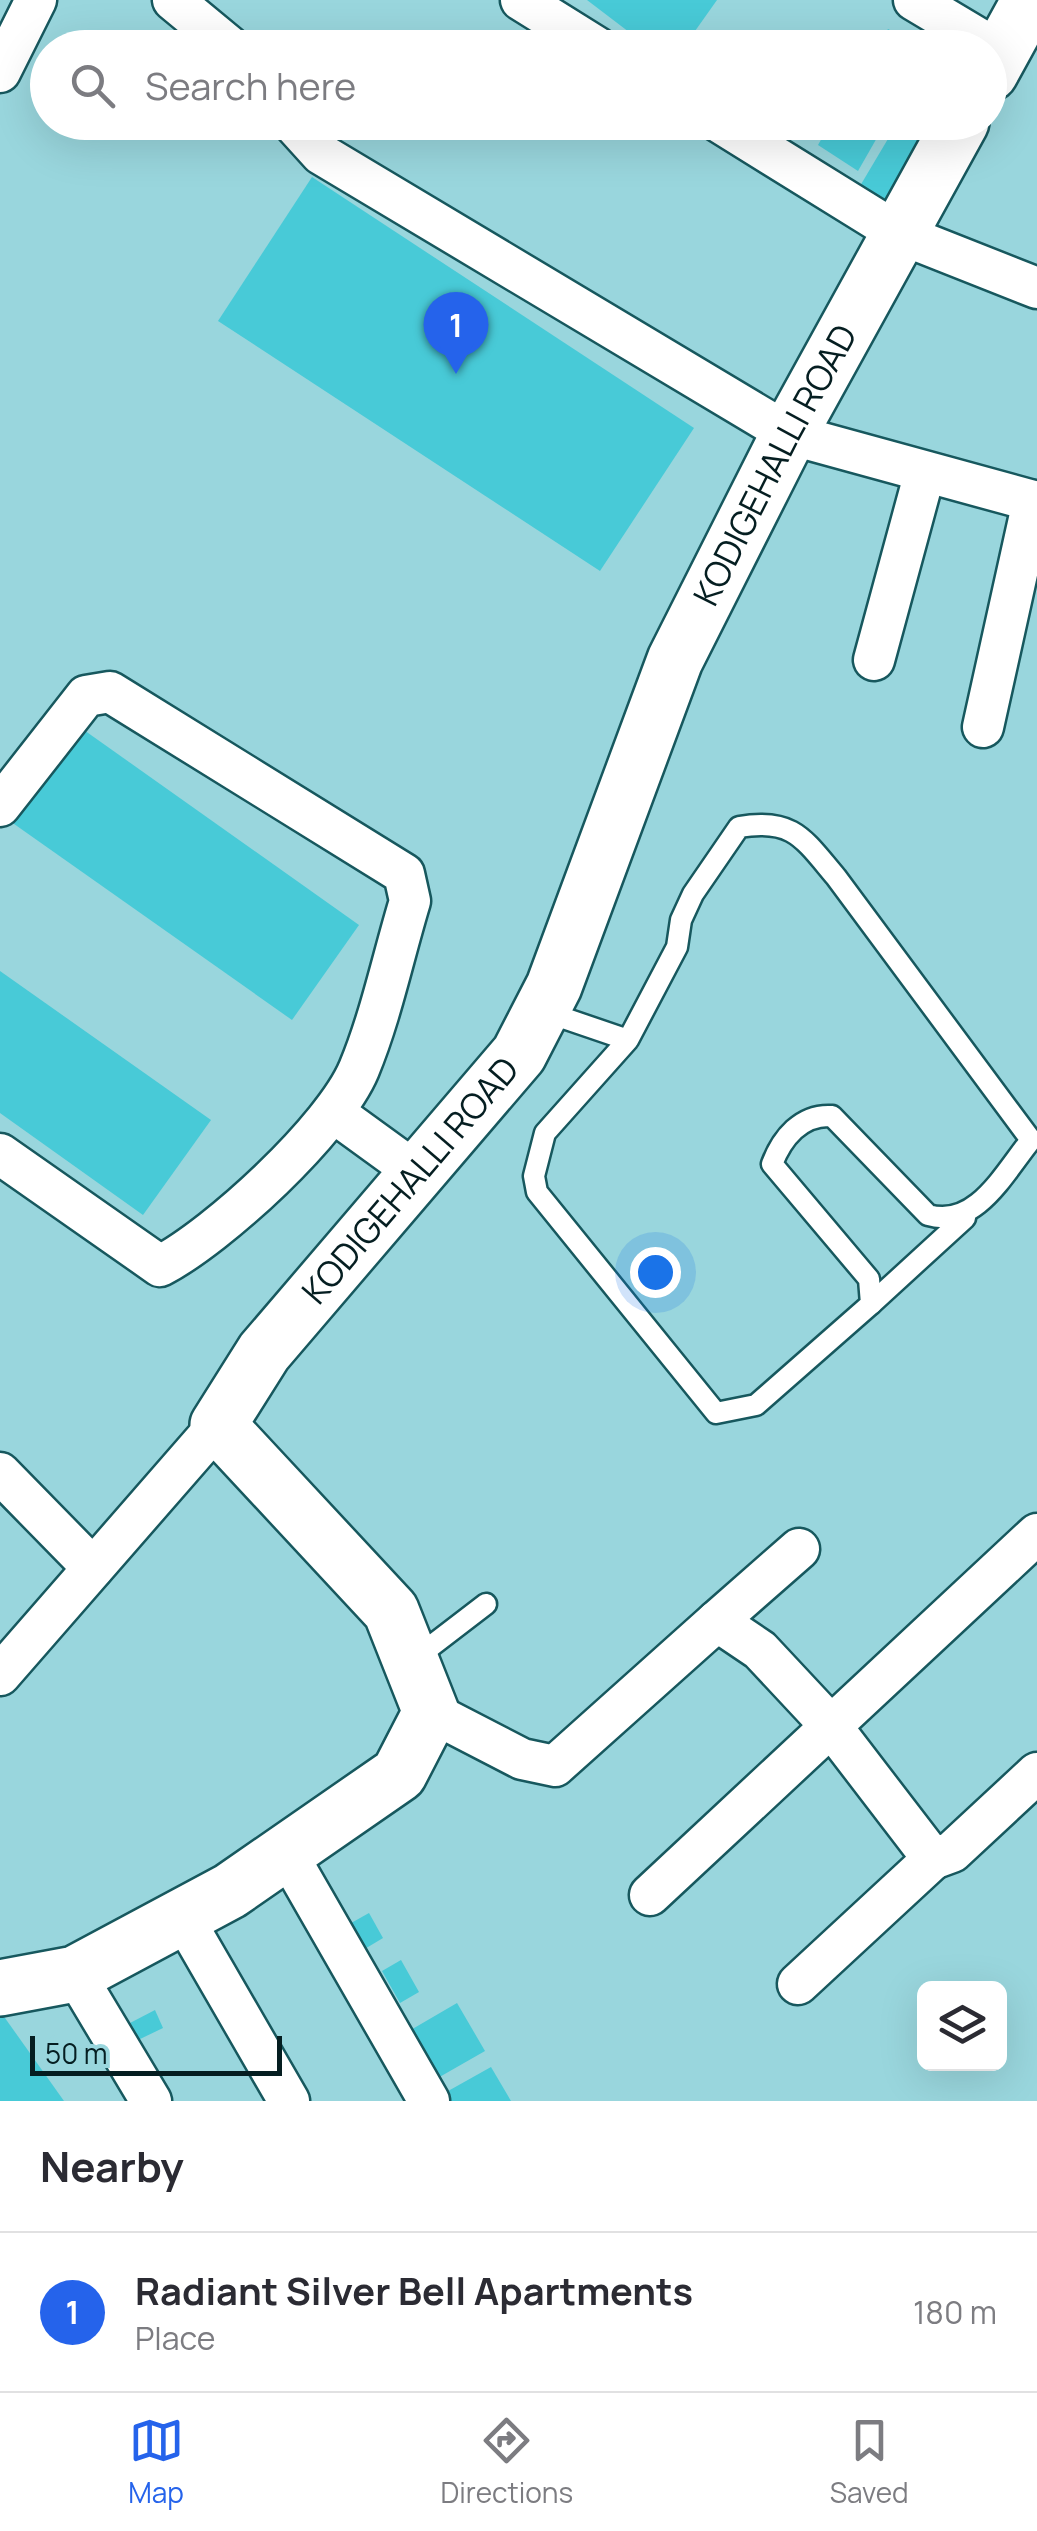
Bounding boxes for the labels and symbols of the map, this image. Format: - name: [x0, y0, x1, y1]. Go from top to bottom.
- pin: 1: [424, 292, 488, 374]
- street label: KODIGEHALLI ROAD: [681, 316, 868, 613]
- street label: KODIGEHALLI ROAD: [291, 1046, 529, 1314]
- your location: [630, 1247, 681, 1298]
- scale bar: [30, 2031, 282, 2076]

